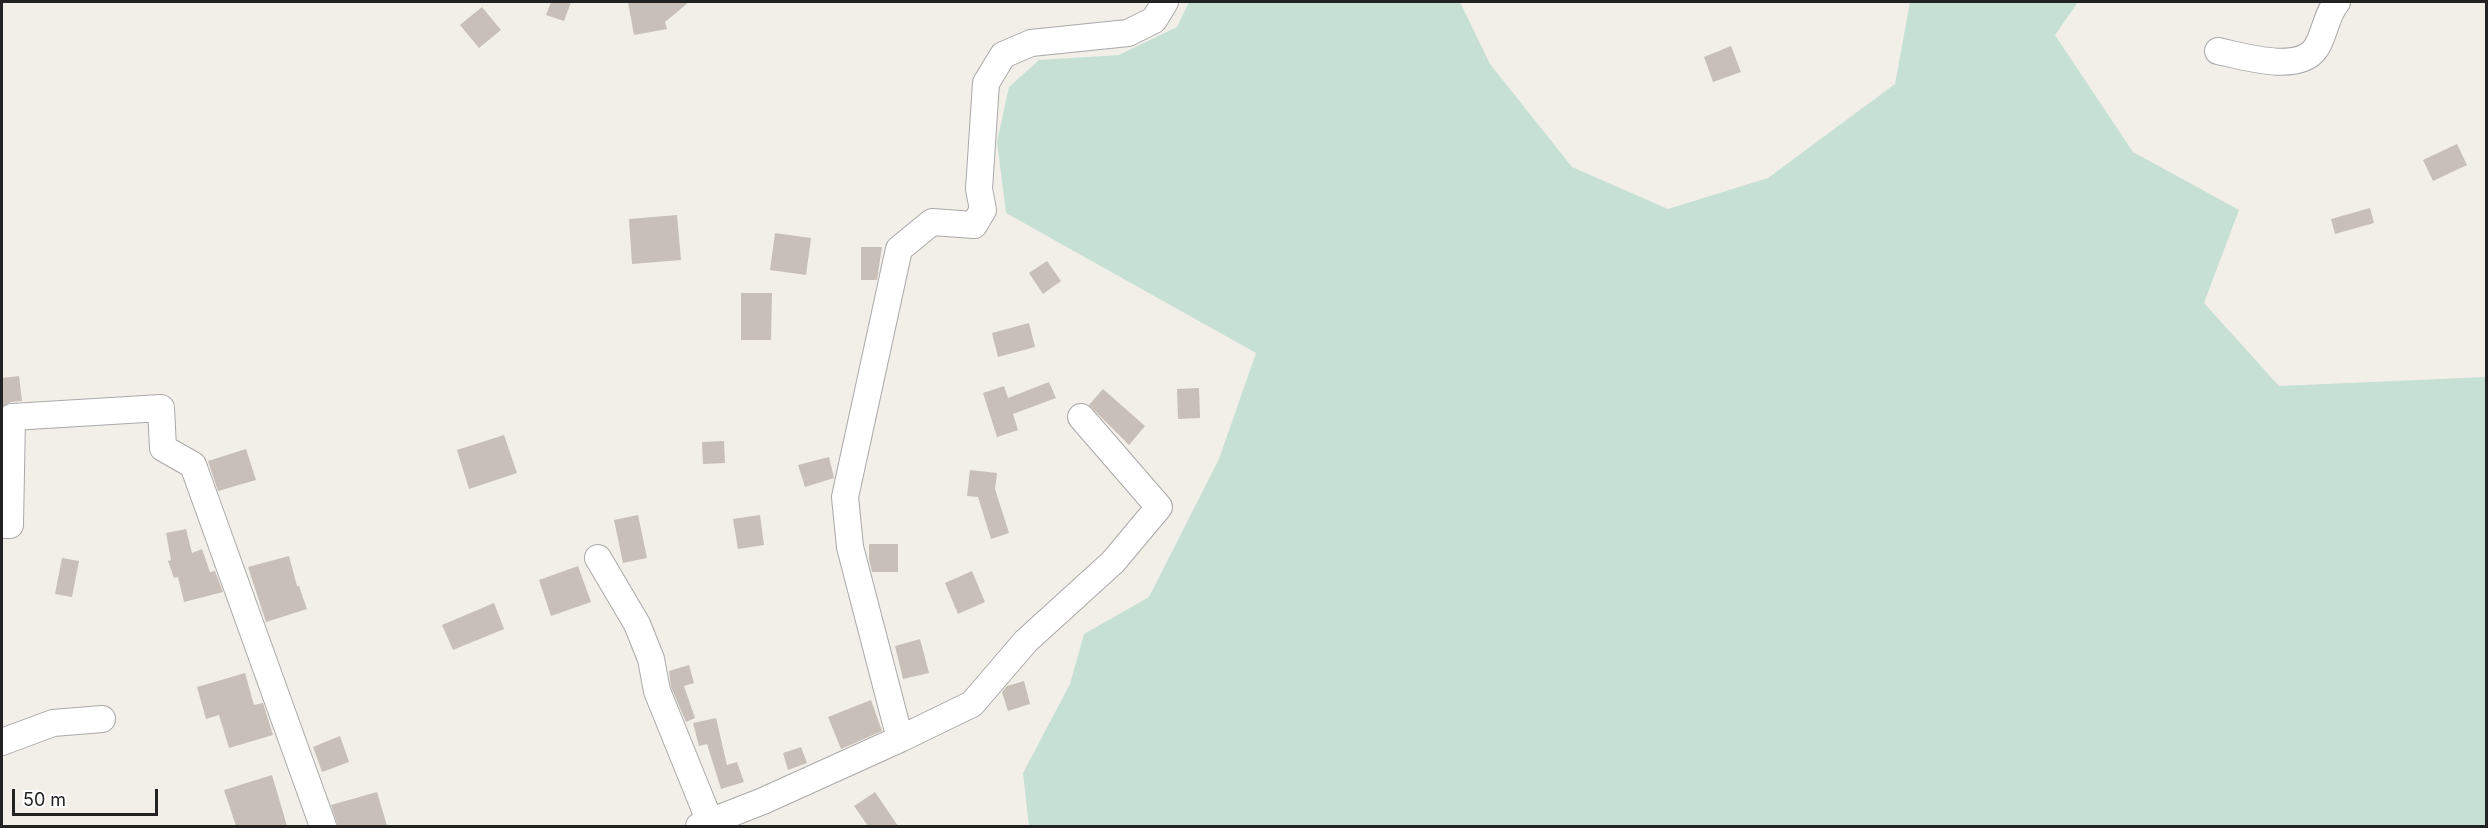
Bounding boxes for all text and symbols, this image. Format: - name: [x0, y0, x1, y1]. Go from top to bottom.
- scale bar: [15, 777, 160, 815]
- text: 50 m: [23, 789, 66, 810]

